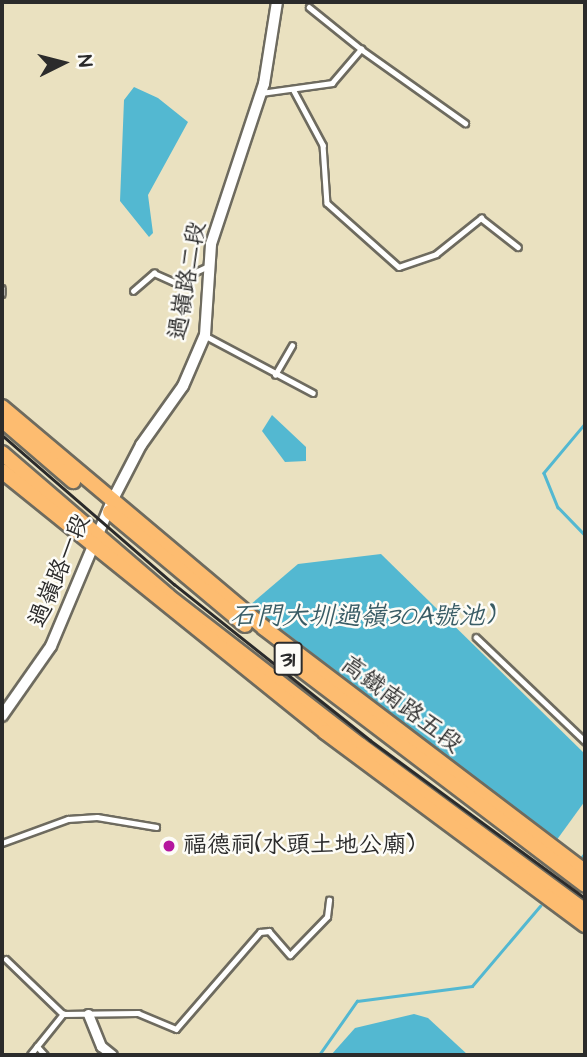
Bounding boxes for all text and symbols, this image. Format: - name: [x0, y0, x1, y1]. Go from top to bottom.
- north arrow: [28, 28, 98, 98]
- text: N: [70, 53, 98, 68]
- street label: 過嶺路二段: [163, 219, 213, 343]
- street label: 過嶺路一段: [23, 510, 97, 632]
- water label: 石門大圳過嶺30A號池): [230, 601, 494, 633]
- road number: 31: [272, 639, 304, 678]
- street label: 高鐵南路五段: [335, 650, 467, 760]
- place label: 福德祠(水頭土地公廟): [183, 832, 415, 860]
- marker: 福德祠(水頭土地公廟): [161, 838, 177, 854]

